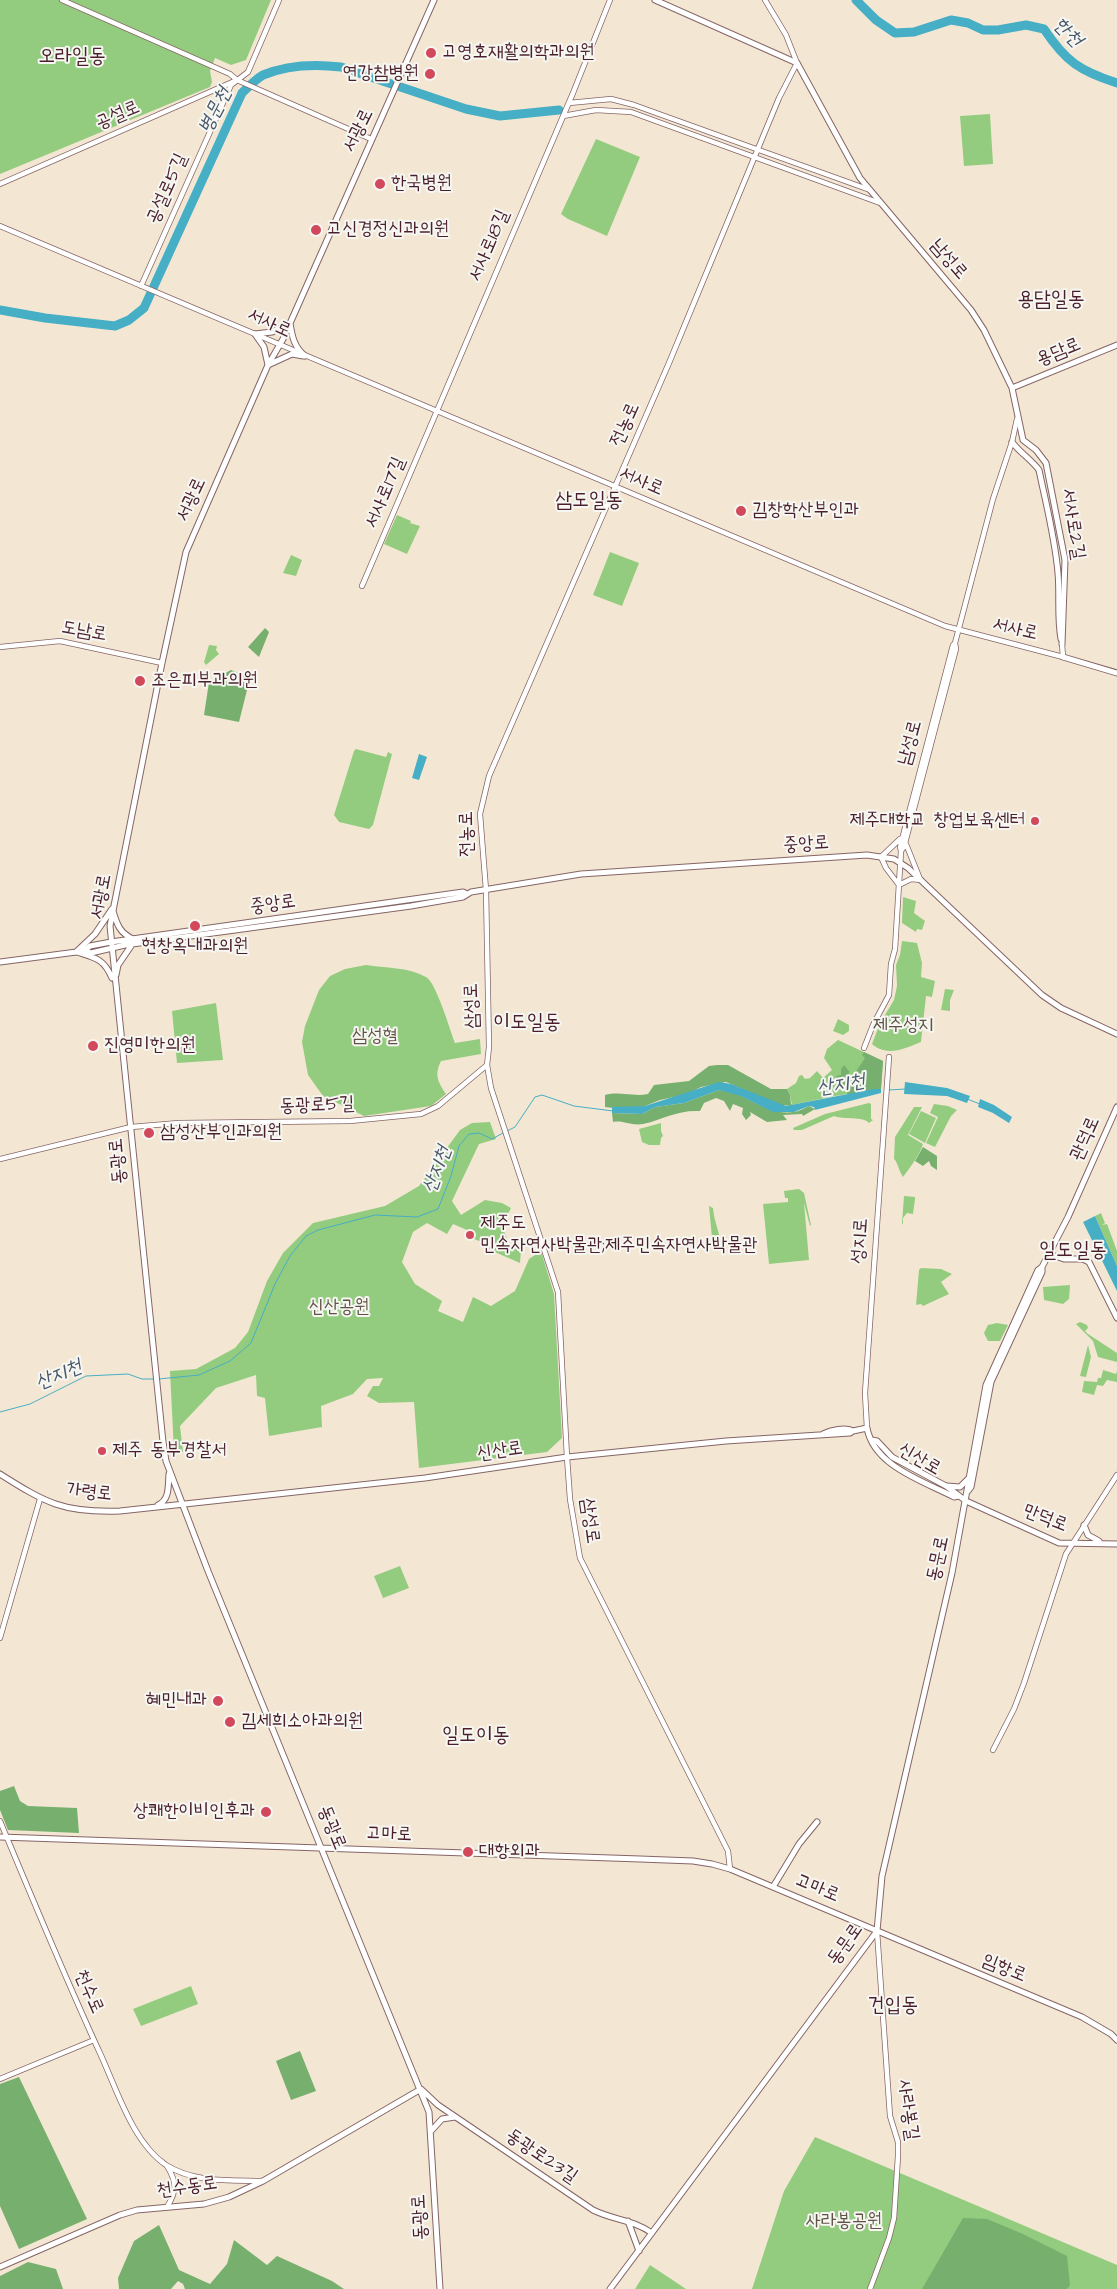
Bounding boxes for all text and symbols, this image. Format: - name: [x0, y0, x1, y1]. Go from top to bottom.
- water label: 한천: [1047, 13, 1087, 53]
- place label: 고영호재활의학과의원: [442, 42, 595, 64]
- district label: 오라일동: [38, 45, 106, 71]
- marker: 고영호재활의학과의원: [424, 46, 438, 60]
- place label: 연강참병원: [343, 63, 419, 85]
- marker: 연강참병원: [423, 67, 437, 81]
- water label: 병문천: [194, 84, 238, 138]
- street label: 공설로: [92, 97, 144, 135]
- street label: 서광로: [339, 105, 379, 157]
- street label: 공설로5길: [142, 150, 194, 228]
- place label: 한국병원: [391, 173, 452, 195]
- marker: 한국병원: [373, 177, 387, 191]
- street label: 서사로18길: [465, 207, 515, 285]
- place label: 고신경정신과의원: [327, 219, 449, 241]
- marker: 고신경정신과의원: [309, 223, 323, 237]
- street label: 남성로: [924, 235, 972, 285]
- district label: 용담일동: [1017, 288, 1085, 314]
- street label: 서사로: [243, 304, 295, 344]
- street label: 용담로: [1033, 334, 1085, 372]
- street label: 전농로: [606, 399, 646, 451]
- street label: 서사로17길: [361, 454, 411, 532]
- street label: 서사로: [615, 463, 667, 501]
- street label: 서광로: [172, 474, 212, 526]
- street label: 서사로2길: [1055, 487, 1089, 561]
- district label: 삼도일동: [555, 489, 623, 515]
- place label: 김창학산부인과: [752, 500, 859, 522]
- marker: 김창학산부인과: [734, 504, 748, 518]
- street label: 서사로: [990, 614, 1040, 646]
- street label: 도남로: [59, 617, 109, 647]
- place label: 조은피부과의원: [151, 670, 258, 692]
- marker: 조은피부과의원: [133, 674, 147, 688]
- street label: 남성로: [894, 718, 928, 768]
- place label: 제주대학교 창업보육센터: [849, 810, 1025, 832]
- street label: 전농로: [456, 811, 480, 857]
- marker: 제주대학교 창업보육센터: [1029, 815, 1041, 827]
- street label: 중앙로: [782, 832, 830, 858]
- street label: 서광로: [86, 872, 118, 922]
- street label: 중앙로: [249, 891, 297, 919]
- marker: 현창옥내과의원: [188, 919, 202, 933]
- place label: 현창옥내과의원: [141, 936, 249, 958]
- street label: 삼성로: [461, 983, 485, 1029]
- district label: 이도일동: [493, 1011, 561, 1037]
- park label: 제주성지: [872, 1015, 934, 1037]
- park label: 삼성혈: [352, 1026, 398, 1048]
- place label: 진영미한의원: [104, 1035, 196, 1057]
- marker: 진영미한의원: [86, 1039, 100, 1053]
- water label: 산지천: [815, 1070, 867, 1102]
- street label: 동광로5길: [279, 1093, 355, 1119]
- street label: 관덕로: [1066, 1113, 1106, 1165]
- place label: 삼성산부인과의원: [160, 1122, 282, 1144]
- marker: 삼성산부인과의원: [142, 1126, 156, 1140]
- street label: 동광로: [106, 1137, 132, 1185]
- water label: 산지천: [418, 1143, 458, 1197]
- place label: 제주도 민속자연사박물관;제주민속자연사박물관: [480, 1213, 758, 1257]
- street label: 성지로: [848, 1217, 874, 1265]
- marker: 제주도 민속자연사박물관;제주민속자연사박물관: [464, 1229, 476, 1241]
- district label: 일도일동: [1039, 1239, 1107, 1265]
- park label: 신산공원: [308, 1297, 370, 1319]
- water label: 산지천: [32, 1356, 86, 1396]
- street label: 신산로: [476, 1438, 524, 1466]
- street label: 신산로: [893, 1439, 945, 1481]
- place label: 제주 동부경찰서: [112, 1440, 227, 1462]
- marker: 제주 동부경찰서: [96, 1445, 108, 1457]
- street label: 가령로: [65, 1479, 113, 1507]
- street label: 삼성로: [575, 1497, 603, 1545]
- street label: 만덕로: [1020, 1500, 1070, 1538]
- street label: 동문로: [923, 1534, 955, 1584]
- place label: 혜민내과: [146, 1690, 207, 1712]
- marker: 혜민내과: [211, 1694, 225, 1708]
- place label: 김세희소아과의원: [241, 1711, 363, 1733]
- marker: 김세희소아과의원: [223, 1715, 237, 1729]
- district label: 일도이동: [442, 1724, 510, 1750]
- place label: 상쾌한이비인후과: [133, 1801, 255, 1823]
- street label: 동광로: [312, 1802, 350, 1854]
- marker: 상쾌한이비인후과: [259, 1805, 273, 1819]
- street label: 고마로: [366, 1823, 412, 1847]
- place label: 대항외과: [479, 1841, 540, 1863]
- marker: 대항외과: [461, 1845, 475, 1859]
- street label: 고마로: [791, 1870, 843, 1908]
- street label: 동문로: [824, 1920, 868, 1970]
- street label: 임항로: [978, 1950, 1030, 1988]
- street label: 천수로: [68, 1966, 108, 2018]
- district label: 건입동: [868, 1994, 918, 2020]
- street label: 사라봉길: [891, 2078, 923, 2142]
- street label: 동광로23길: [501, 2125, 581, 2189]
- street label: 천수동로: [155, 2172, 219, 2204]
- street label: 동광로: [408, 2194, 434, 2240]
- park label: 사라봉공원: [806, 2211, 882, 2233]

